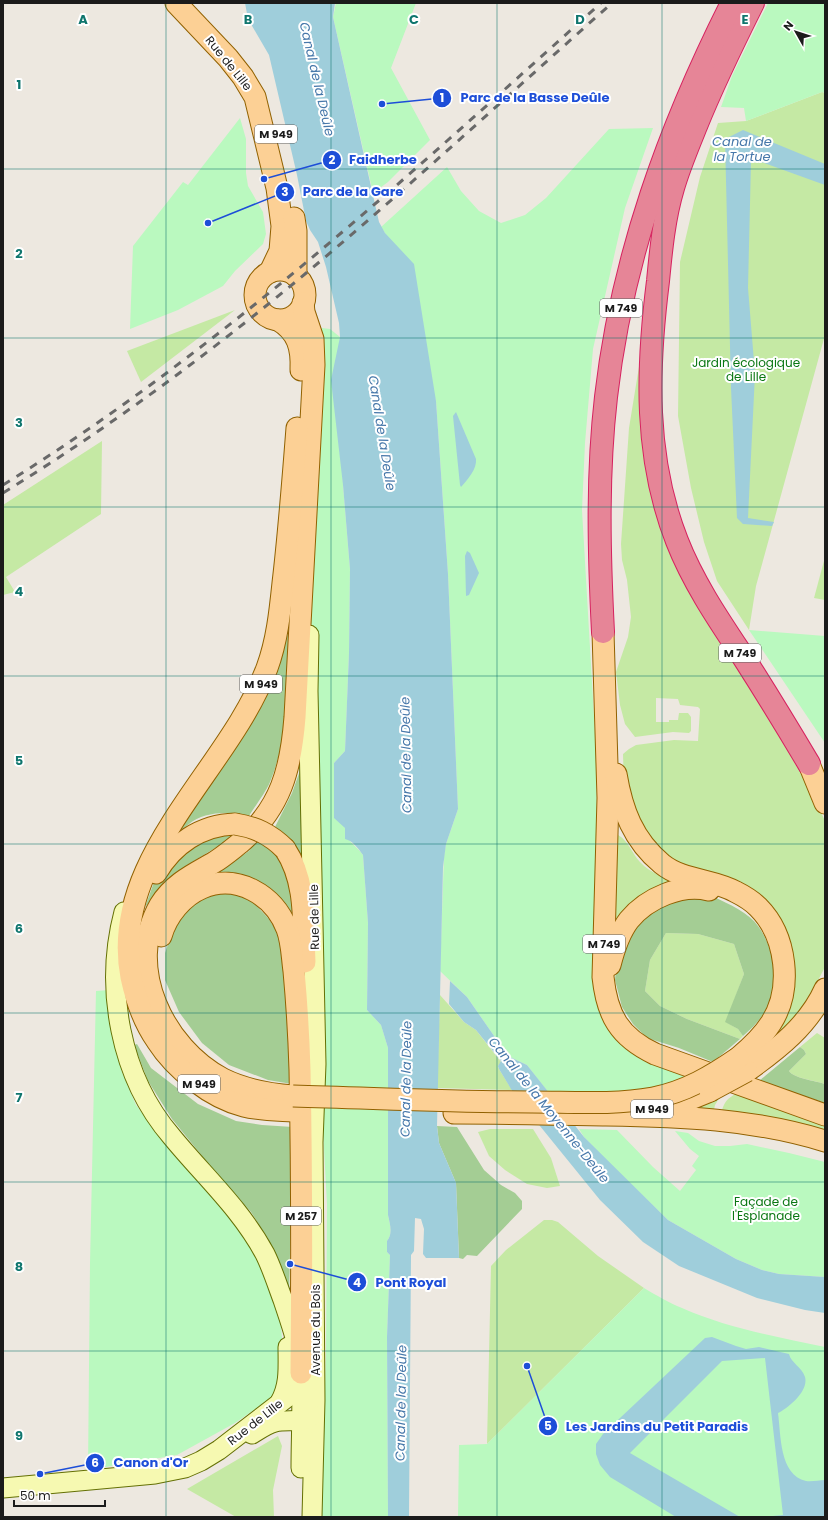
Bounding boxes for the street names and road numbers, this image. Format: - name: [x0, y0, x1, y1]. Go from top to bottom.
- street label: Rue de Lille: [202, 32, 256, 94]
- road number: M 949: [255, 125, 297, 143]
- road number: M 749: [600, 299, 642, 317]
- road number: M 749: [719, 644, 761, 662]
- road number: M 949: [240, 675, 282, 693]
- street label: Rue de Lille: [305, 884, 323, 950]
- road number: M 749: [583, 935, 625, 953]
- road number: M 949: [178, 1075, 220, 1093]
- road number: M 949: [631, 1100, 673, 1118]
- road number: M 257: [281, 1207, 321, 1225]
- street label: Avenue du Bois: [307, 1284, 324, 1376]
- street label: Rue de Lille: [224, 1395, 286, 1449]

